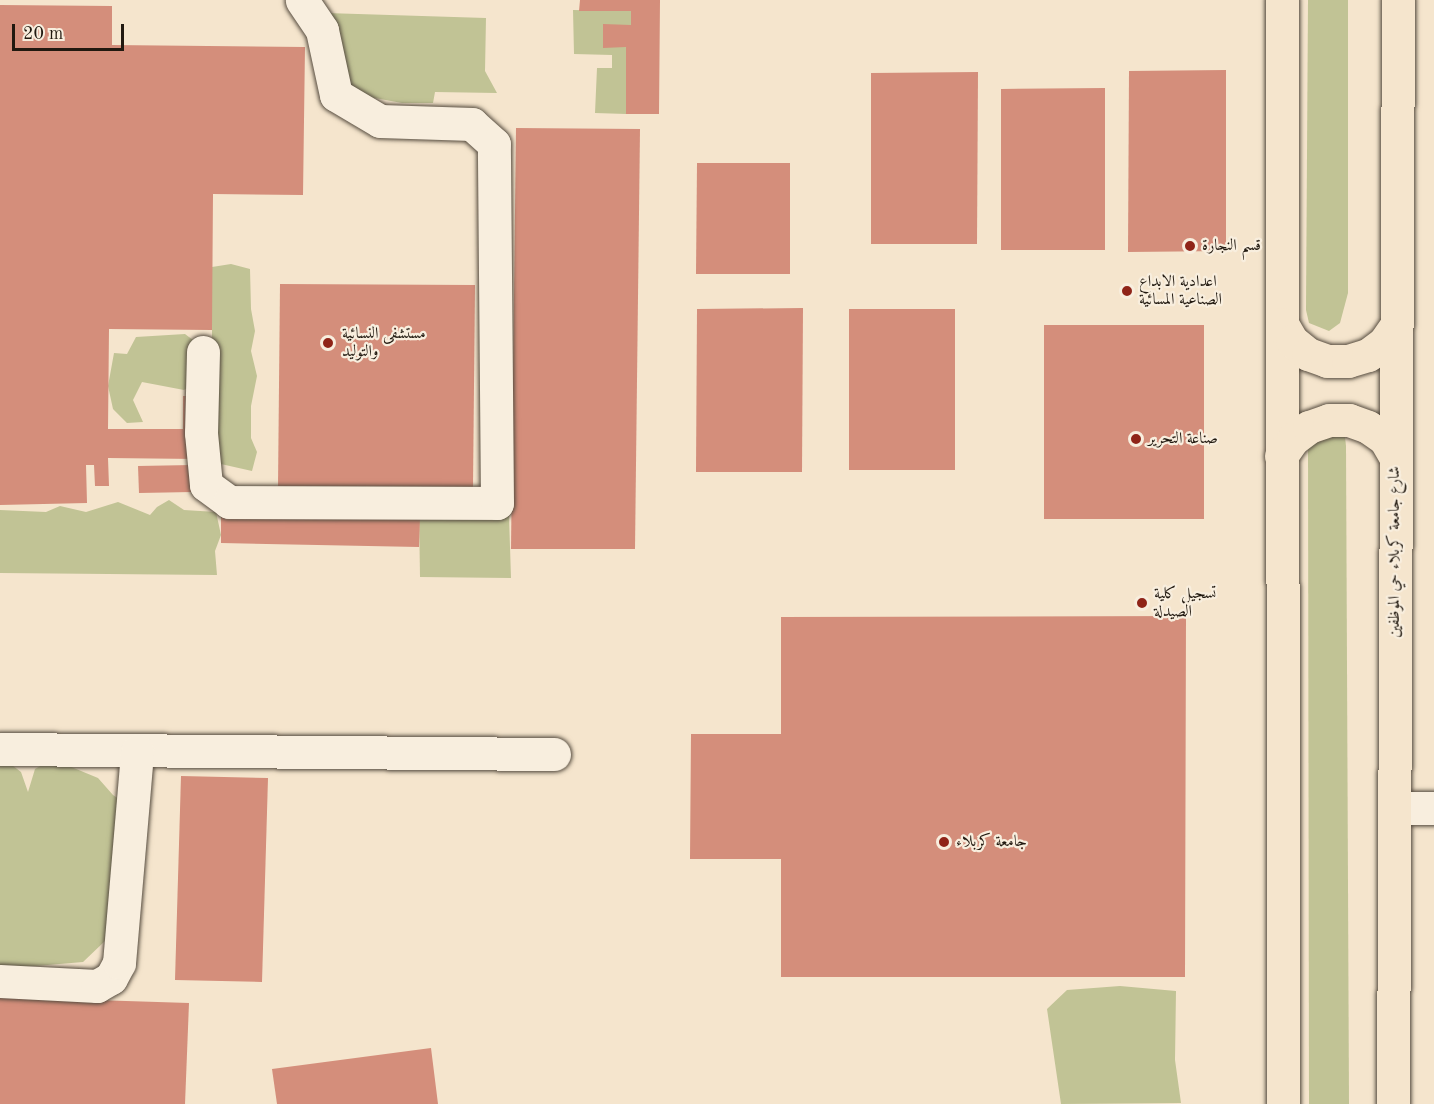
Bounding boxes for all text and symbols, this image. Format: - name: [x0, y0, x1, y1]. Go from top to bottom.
- scale bar: [15, 12, 128, 50]
- text: 20 m: [23, 25, 63, 43]
- place label: قسم النجارة: [1202, 236, 1261, 256]
- marker: قسم النجارة: [1183, 239, 1197, 253]
- place label: اعدادية الابداع الصناعية المسائية: [1139, 272, 1222, 310]
- marker: اعدادية الابداع الصناعية المسائية: [1120, 284, 1134, 298]
- place label: مستشفى النسائية والتوليد: [342, 324, 426, 362]
- marker: مستشفى النسائية والتوليد: [319, 334, 337, 352]
- place label: صناعة التحرير: [1148, 429, 1218, 449]
- marker: صناعة التحرير: [1129, 432, 1143, 446]
- street label: شارع جامعة كربلاء حي الموظفين: [1385, 466, 1405, 638]
- place label: تسجيل كلية الصيدلة: [1154, 584, 1216, 622]
- marker: تسجيل كلية الصيدلة: [1135, 596, 1149, 610]
- place label: جامعة كربلاء: [956, 832, 1027, 852]
- marker: جامعة كربلاء: [937, 835, 951, 849]

